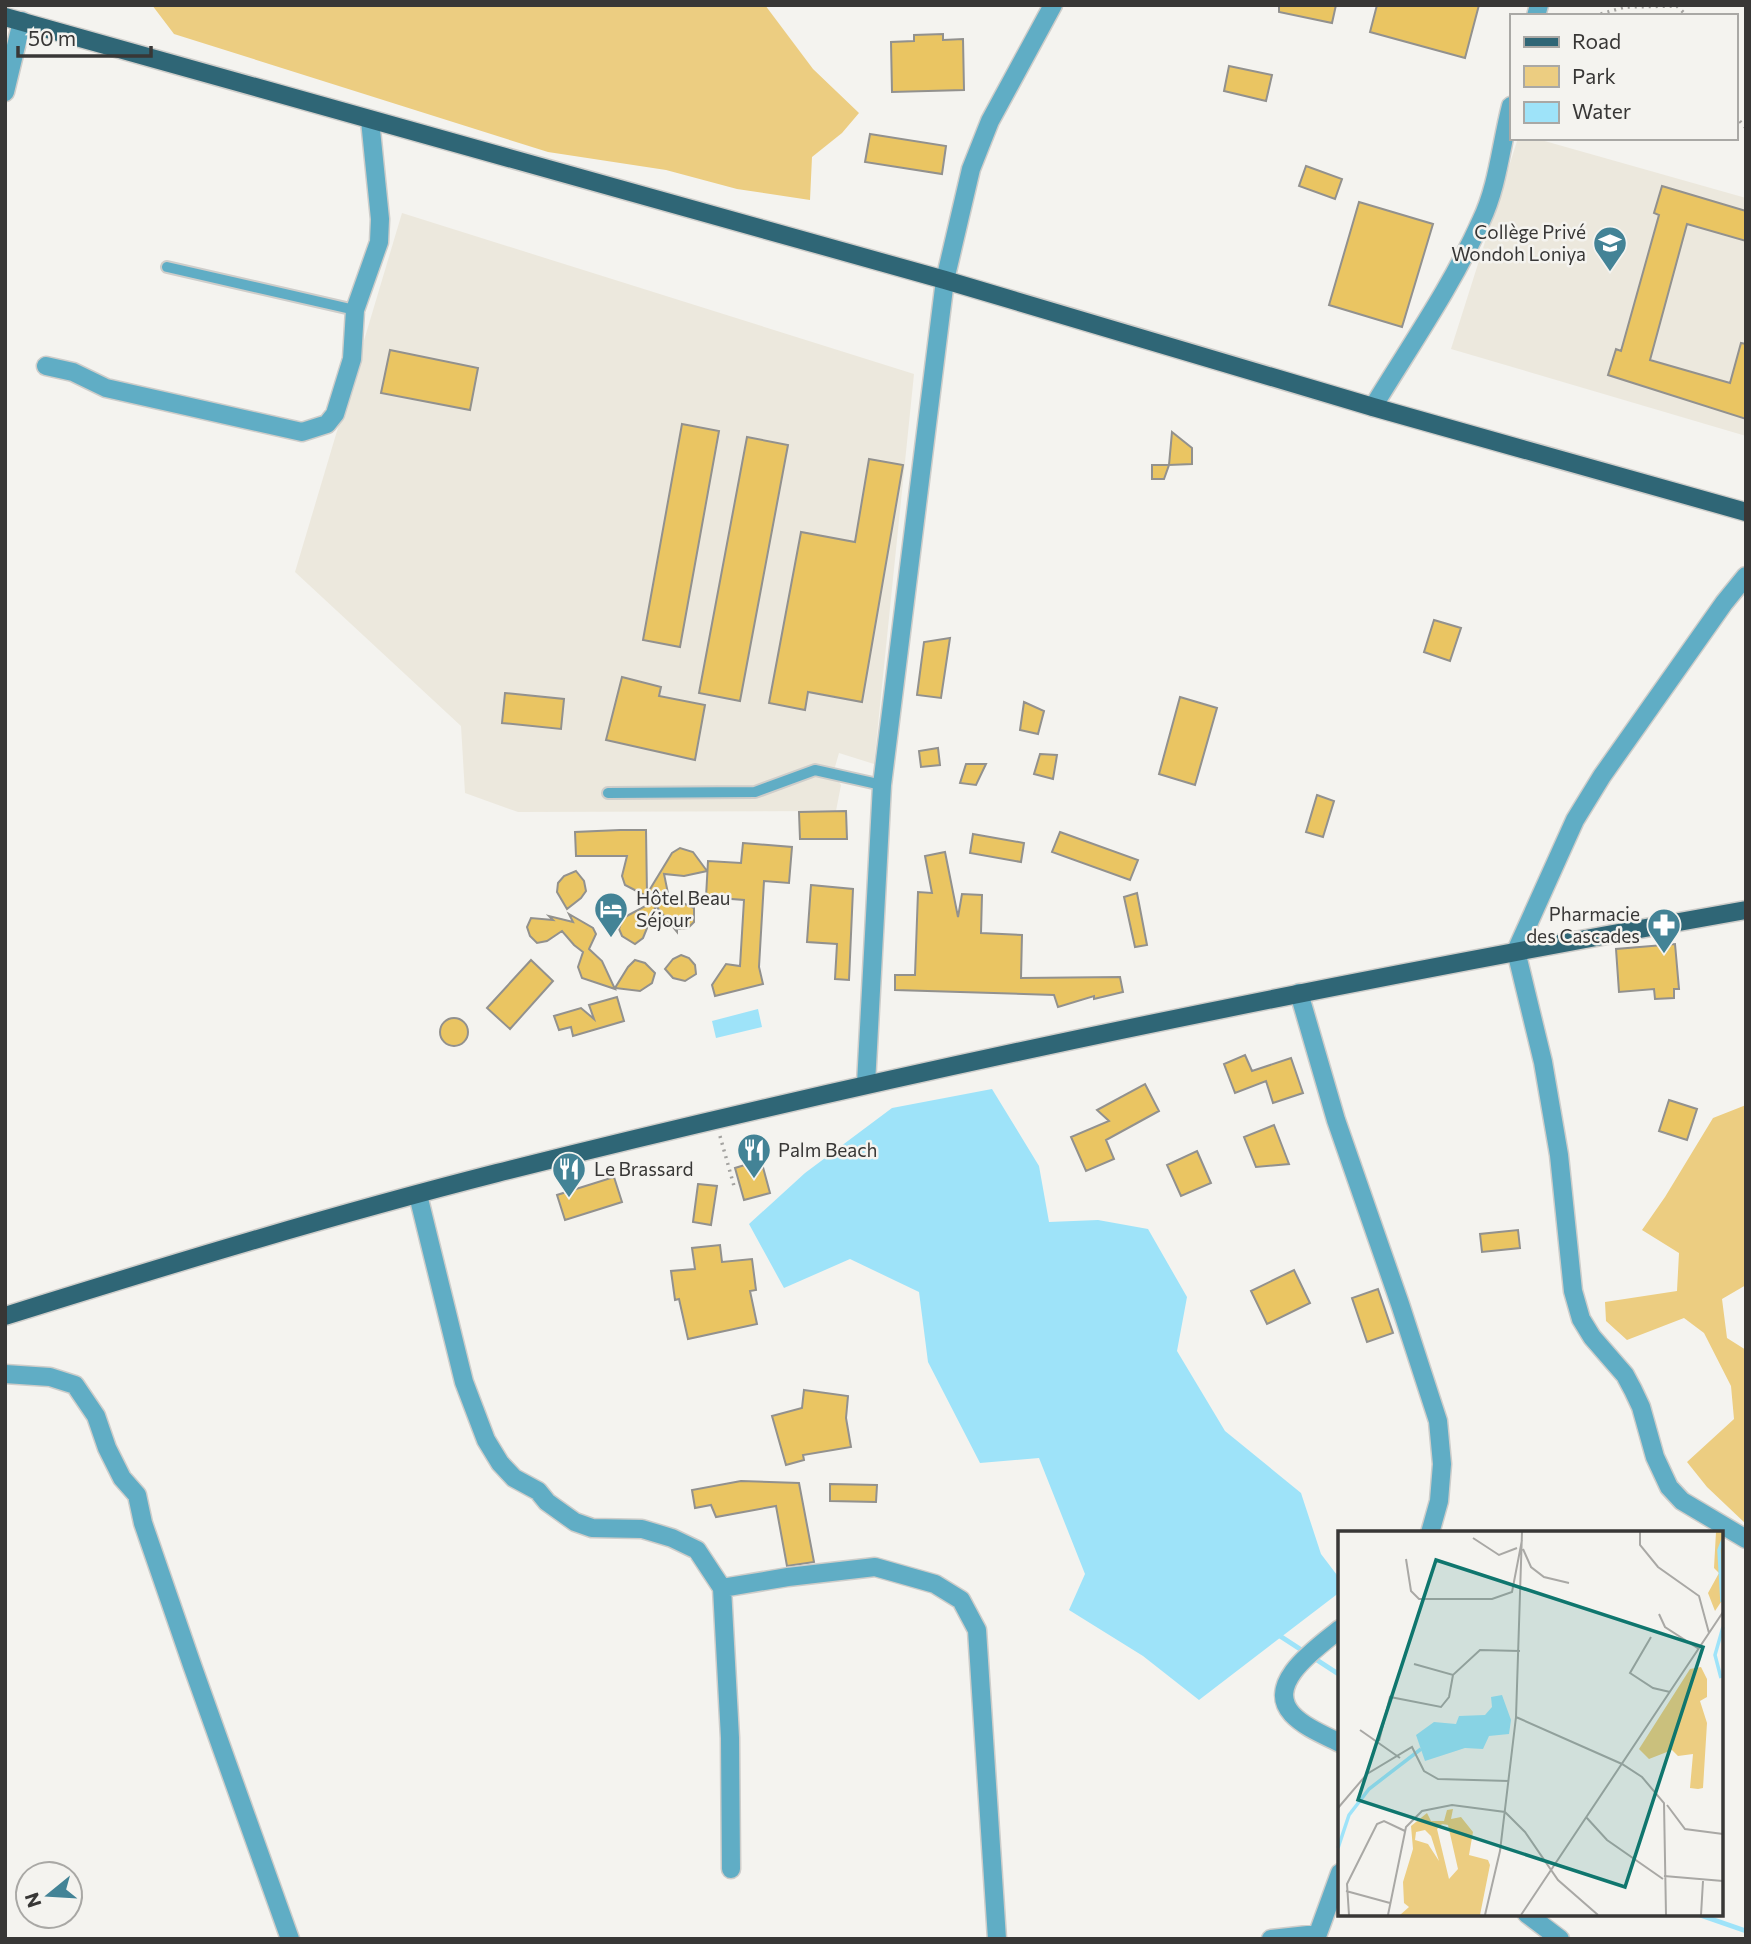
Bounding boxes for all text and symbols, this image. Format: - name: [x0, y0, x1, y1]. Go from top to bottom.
- scale bar: [18, 14, 150, 58]
- legend: [1510, 14, 1737, 140]
- text: 50 m: [28, 25, 76, 50]
- text: Road: [1572, 28, 1621, 53]
- text: Park: [1572, 63, 1616, 88]
- text: Water: [1572, 98, 1631, 123]
- place label: Collège Privé Wondoh Loniya: [1451, 220, 1586, 265]
- school or university icon: Collège Privé Wondoh Loniya: [1591, 224, 1629, 273]
- place label: Hôtel Beau Séjour: [636, 886, 730, 931]
- hotel icon: Hôtel Beau Séjour: [592, 890, 630, 939]
- place label: Pharmacie des Cascades: [1526, 902, 1640, 947]
- pharmacy icon: Pharmacie des Cascades: [1645, 906, 1683, 955]
- restaurant icon: Palm Beach: [735, 1131, 773, 1180]
- place label: Palm Beach: [778, 1138, 877, 1161]
- restaurant icon: Le Brassard: [550, 1150, 588, 1199]
- place label: Le Brassard: [594, 1157, 694, 1180]
- inset map: [1338, 1531, 1723, 1916]
- north arrow: [14, 1860, 84, 1930]
- text: N: [19, 1890, 45, 1911]

